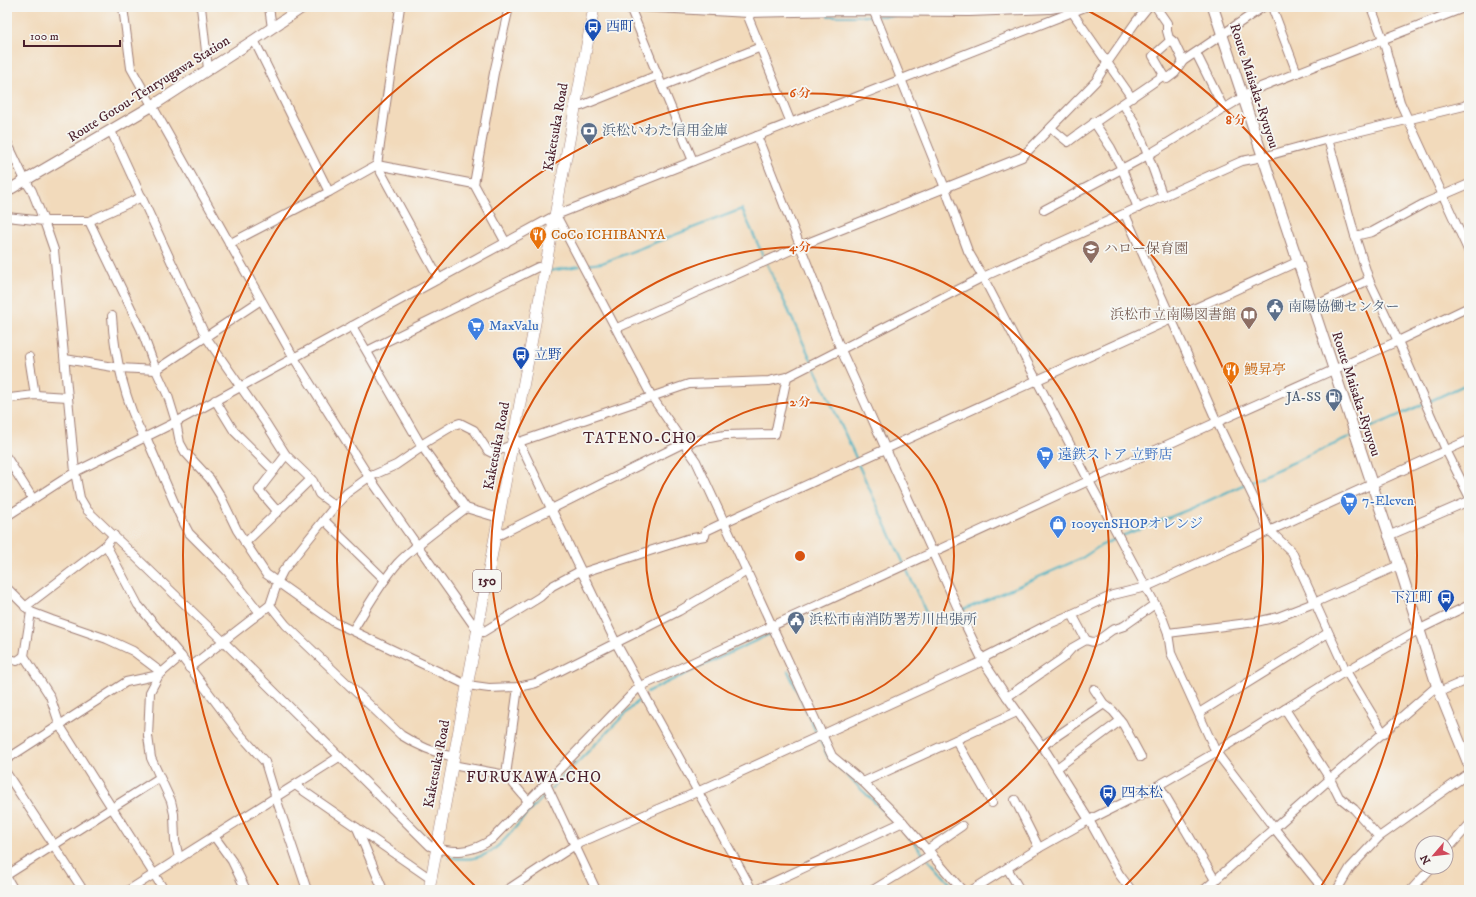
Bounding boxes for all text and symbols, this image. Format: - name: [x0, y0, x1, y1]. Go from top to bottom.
- bus stop icon: 西町: [583, 17, 603, 42]
- place label: 西町: [606, 18, 634, 36]
- street label: Route Maisaka-Ryuyou: [1225, 21, 1283, 151]
- scale bar: [24, 22, 120, 48]
- text: 100 m: [30, 29, 59, 44]
- street label: Route Gotou-Tenryugawa Station: [65, 31, 234, 146]
- street label: Kaketsuka Road: [539, 82, 573, 172]
- text: 6 分: [790, 86, 810, 101]
- text: 8 分: [1226, 113, 1246, 128]
- bank icon: 浜松いわた信用金庫: [579, 121, 599, 146]
- place label: 浜松いわた信用金庫: [602, 122, 728, 140]
- restaurant icon: CoCo ICHIBANYA: [528, 225, 548, 250]
- place label: CoCo ICHIBANYA: [551, 226, 667, 244]
- school or university icon: ハロー保育園: [1081, 239, 1101, 264]
- text: 4 分: [788, 240, 811, 255]
- place label: ハロー保育園: [1104, 240, 1188, 258]
- public building icon: 南陽協働センター: [1265, 297, 1285, 322]
- place label: 南陽協働センター: [1288, 298, 1399, 316]
- library icon: 浜松市立南陽図書館: [1239, 305, 1259, 330]
- place label: 浜松市立南陽図書館: [1110, 306, 1236, 324]
- supermarket icon: MaxValu: [466, 316, 486, 341]
- place label: MaxValu: [489, 317, 539, 335]
- street label: Route Maisaka-Ryuyou: [1327, 329, 1385, 459]
- bus stop icon: 立野: [511, 345, 531, 370]
- place label: 立野: [534, 346, 562, 364]
- restaurant icon: 鰻昇亭: [1221, 360, 1241, 385]
- place label: 鰻昇亭: [1244, 361, 1286, 379]
- fuel station icon: JA-SS: [1324, 387, 1344, 412]
- place label: JA-SS: [1284, 388, 1321, 406]
- text: 2 分: [790, 395, 810, 410]
- street label: Kaketsuka Road: [480, 400, 514, 491]
- district label: TATENO-CHO: [583, 429, 697, 448]
- supermarket icon: 遠鉄ストア 立野店: [1035, 445, 1055, 470]
- place label: 遠鉄ストア 立野店: [1058, 446, 1173, 464]
- supermarket icon: 7-Eleven: [1339, 491, 1359, 516]
- place label: 7-Eleven: [1362, 492, 1415, 510]
- shop icon: 100yenSHOPオレンジ: [1048, 514, 1068, 539]
- place label: 100yenSHOPオレンジ: [1071, 515, 1203, 533]
- centre of rings: [793, 549, 807, 563]
- road number: 150: [473, 570, 501, 592]
- bus stop icon: 下江町: [1436, 588, 1456, 613]
- place label: 下江町: [1391, 589, 1433, 607]
- public building icon: 浜松市南消防署芳川出張所: [786, 610, 806, 635]
- place label: 浜松市南消防署芳川出張所: [809, 611, 977, 629]
- street label: Kaketsuka Road: [420, 718, 454, 809]
- district label: FURUKAWA-CHO: [466, 768, 602, 787]
- bus stop icon: 四本松: [1098, 783, 1118, 808]
- place label: 四本松: [1121, 784, 1163, 802]
- north arrow: [1414, 835, 1454, 875]
- text: N: [1418, 852, 1434, 866]

